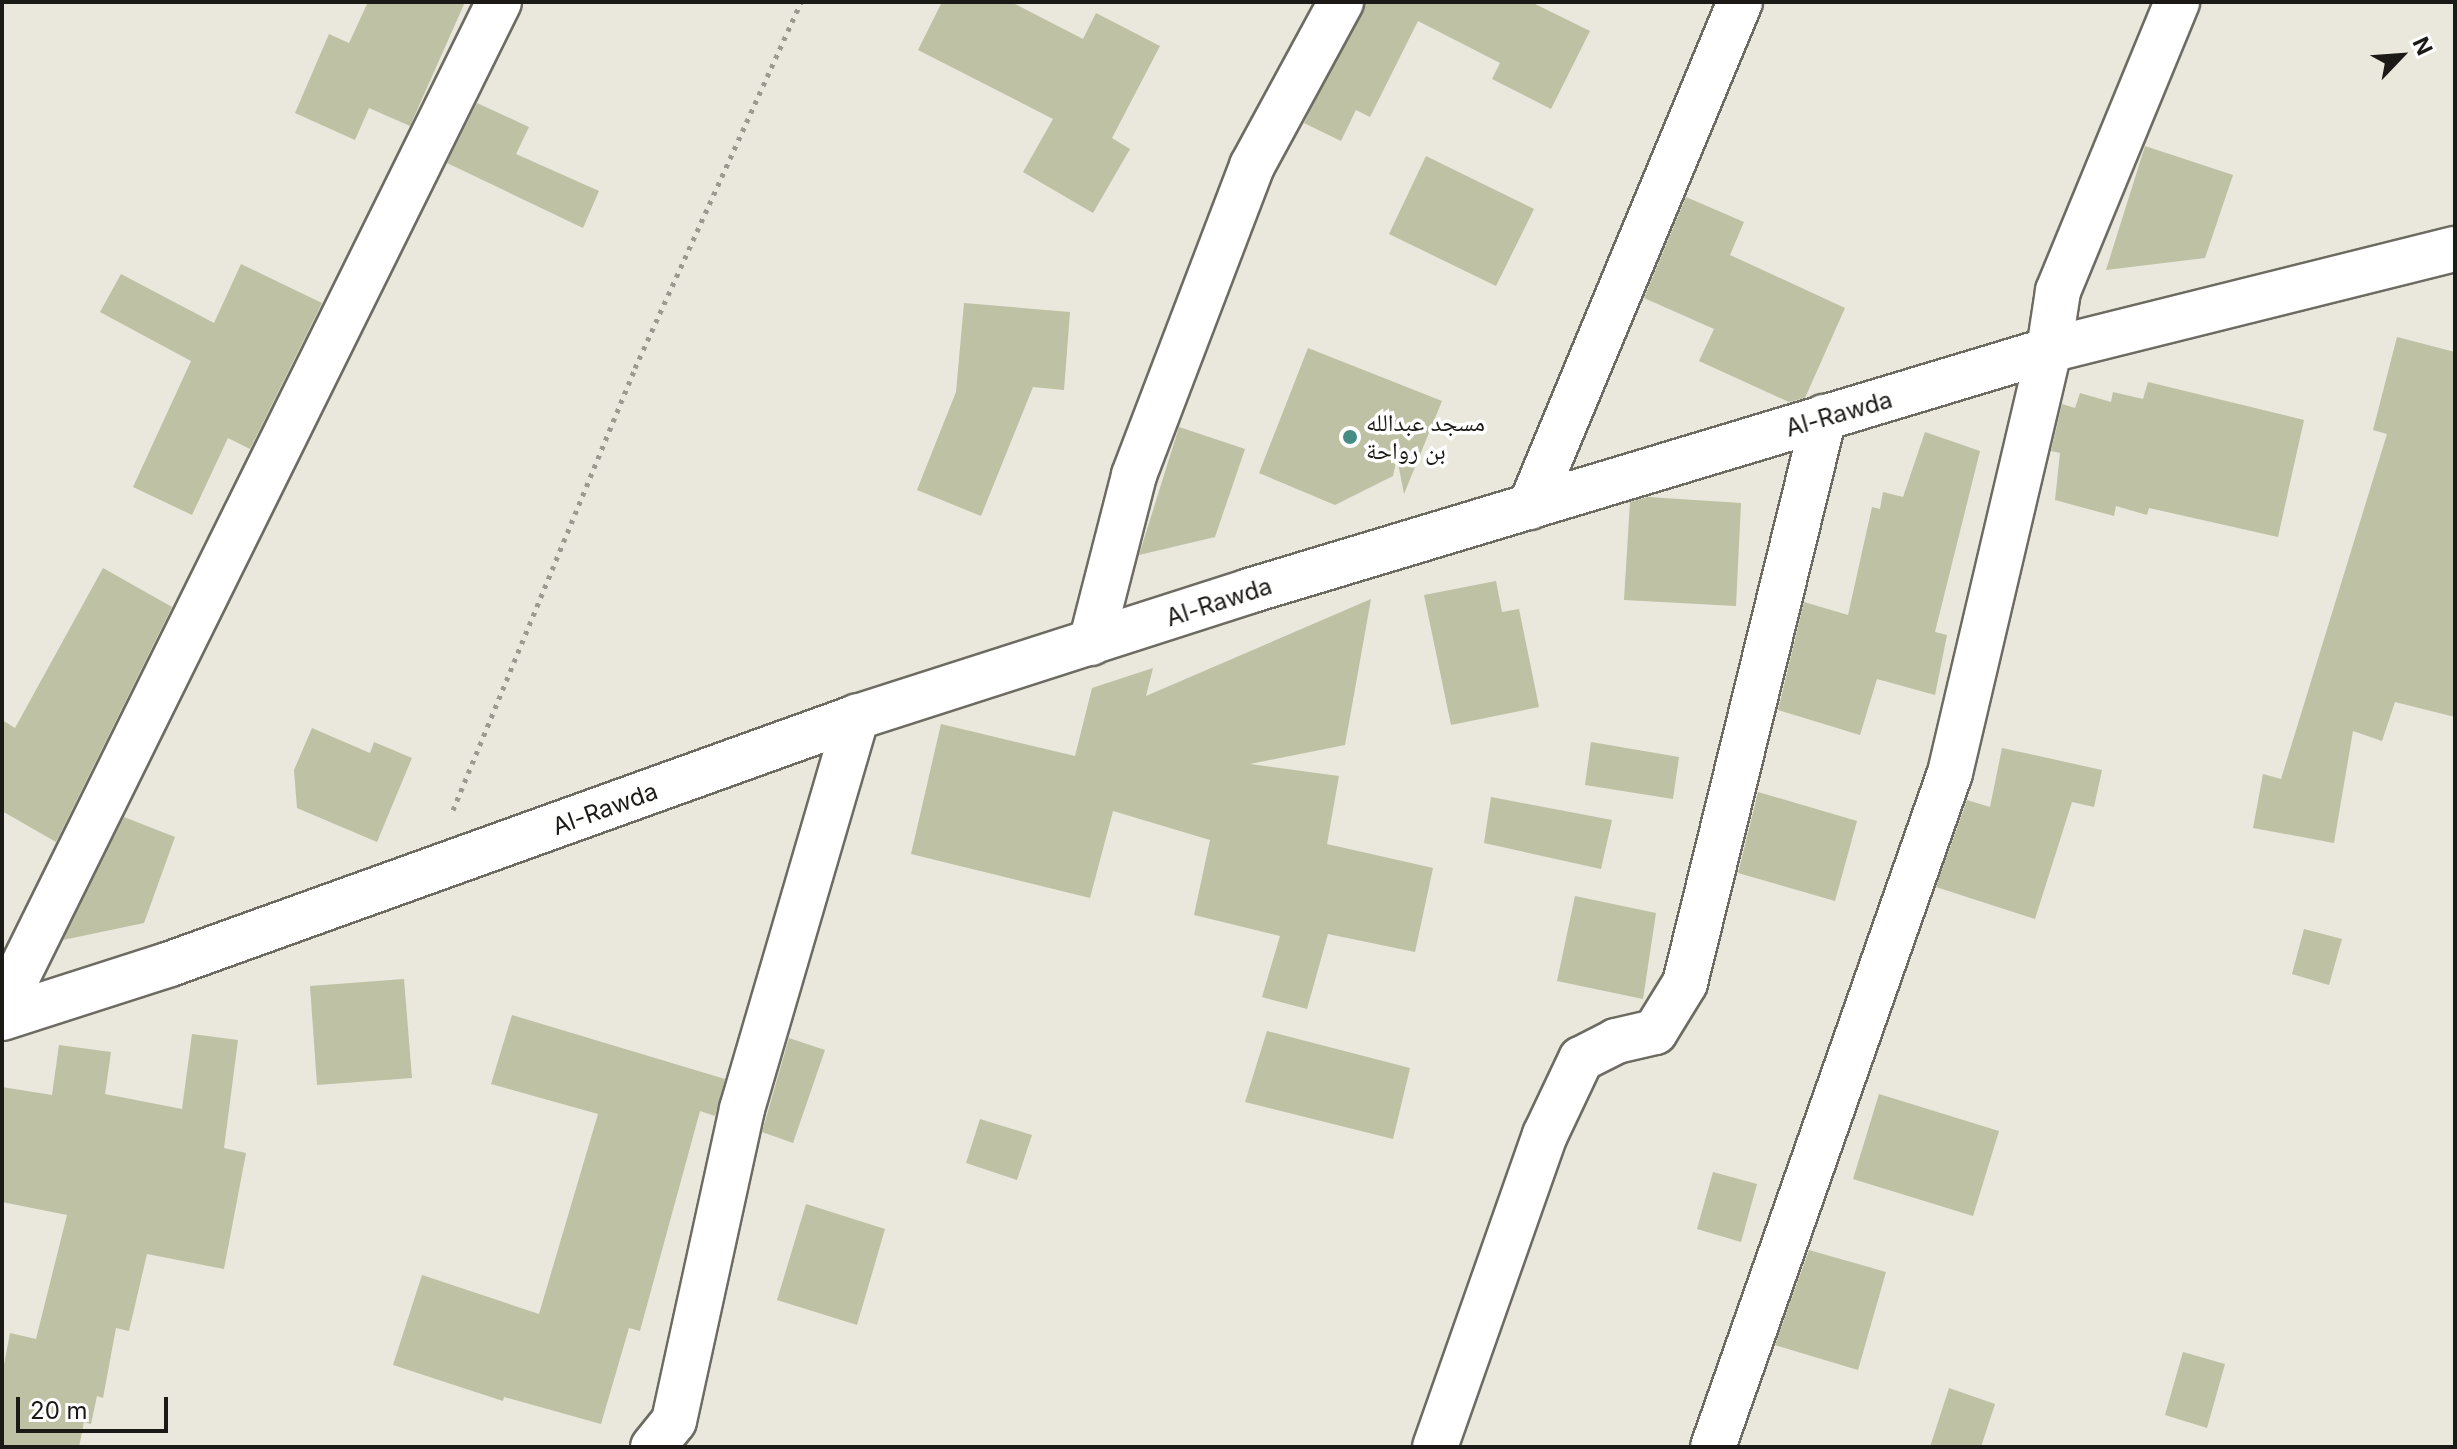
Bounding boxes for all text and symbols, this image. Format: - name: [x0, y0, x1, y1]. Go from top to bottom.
- north arrow: [2361, 16, 2441, 96]
- text: N: [2407, 33, 2438, 59]
- street label: Al-Rawda: [1782, 385, 1896, 443]
- place label: مسجد عبدالله بن رواحة: [1366, 409, 1485, 465]
- marker: مسجد عبدالله بن رواحة: [1341, 428, 1359, 446]
- street label: Al-Rawda: [1162, 571, 1276, 633]
- street label: Al-Rawda: [549, 777, 661, 841]
- scale bar: [20, 1381, 172, 1431]
- text: 20 m: [30, 1396, 88, 1425]

